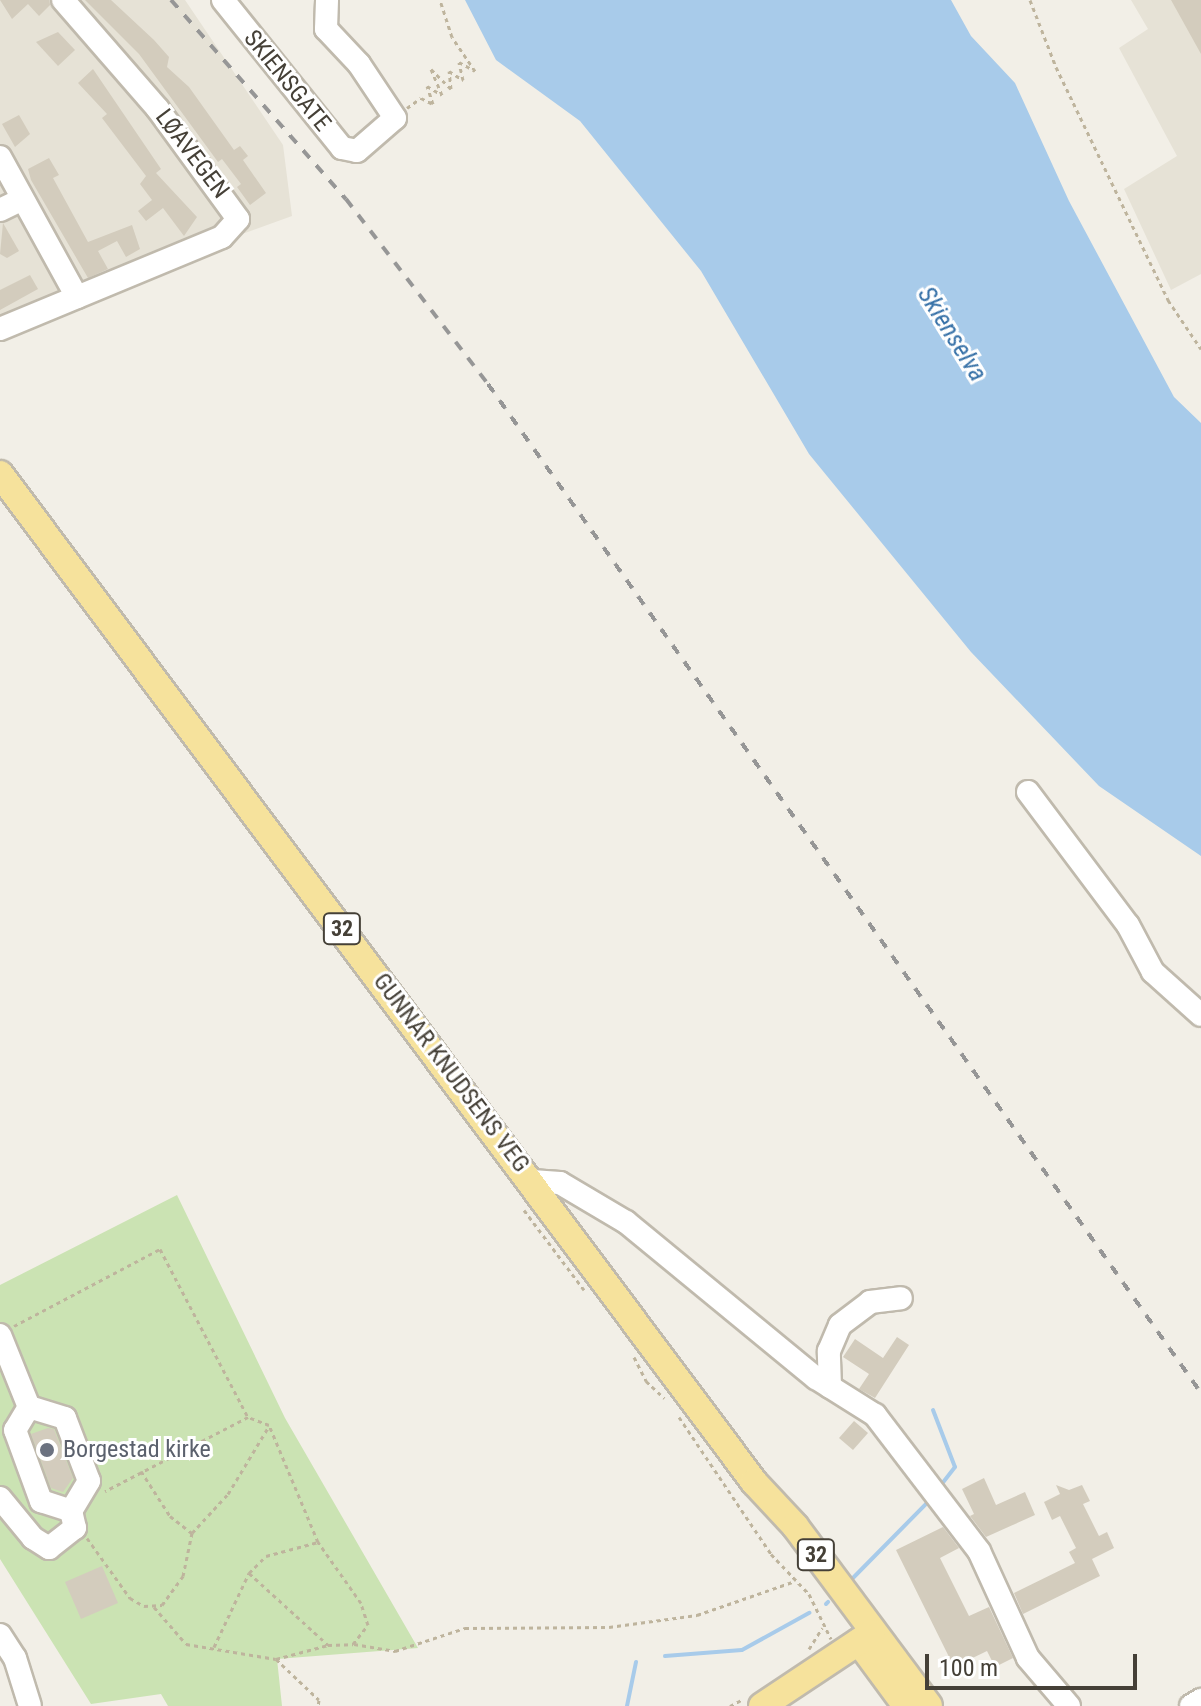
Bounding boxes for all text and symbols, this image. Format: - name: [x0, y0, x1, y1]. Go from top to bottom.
- street label: SKIENSGATE: [238, 25, 336, 137]
- street label: LØAVEGEN: [149, 104, 235, 204]
- water label: Skienselva: [911, 281, 993, 387]
- road number: 32: [322, 911, 362, 947]
- street label: GUNNAR KNUDSENS VEG: [367, 968, 535, 1178]
- place label: Borgestad kirke: [63, 1436, 211, 1464]
- marker: Borgestad kirke: [38, 1441, 56, 1459]
- road number: 32: [796, 1537, 836, 1573]
- scale bar: [929, 1638, 1141, 1688]
- text: 100 m: [939, 1654, 998, 1682]

